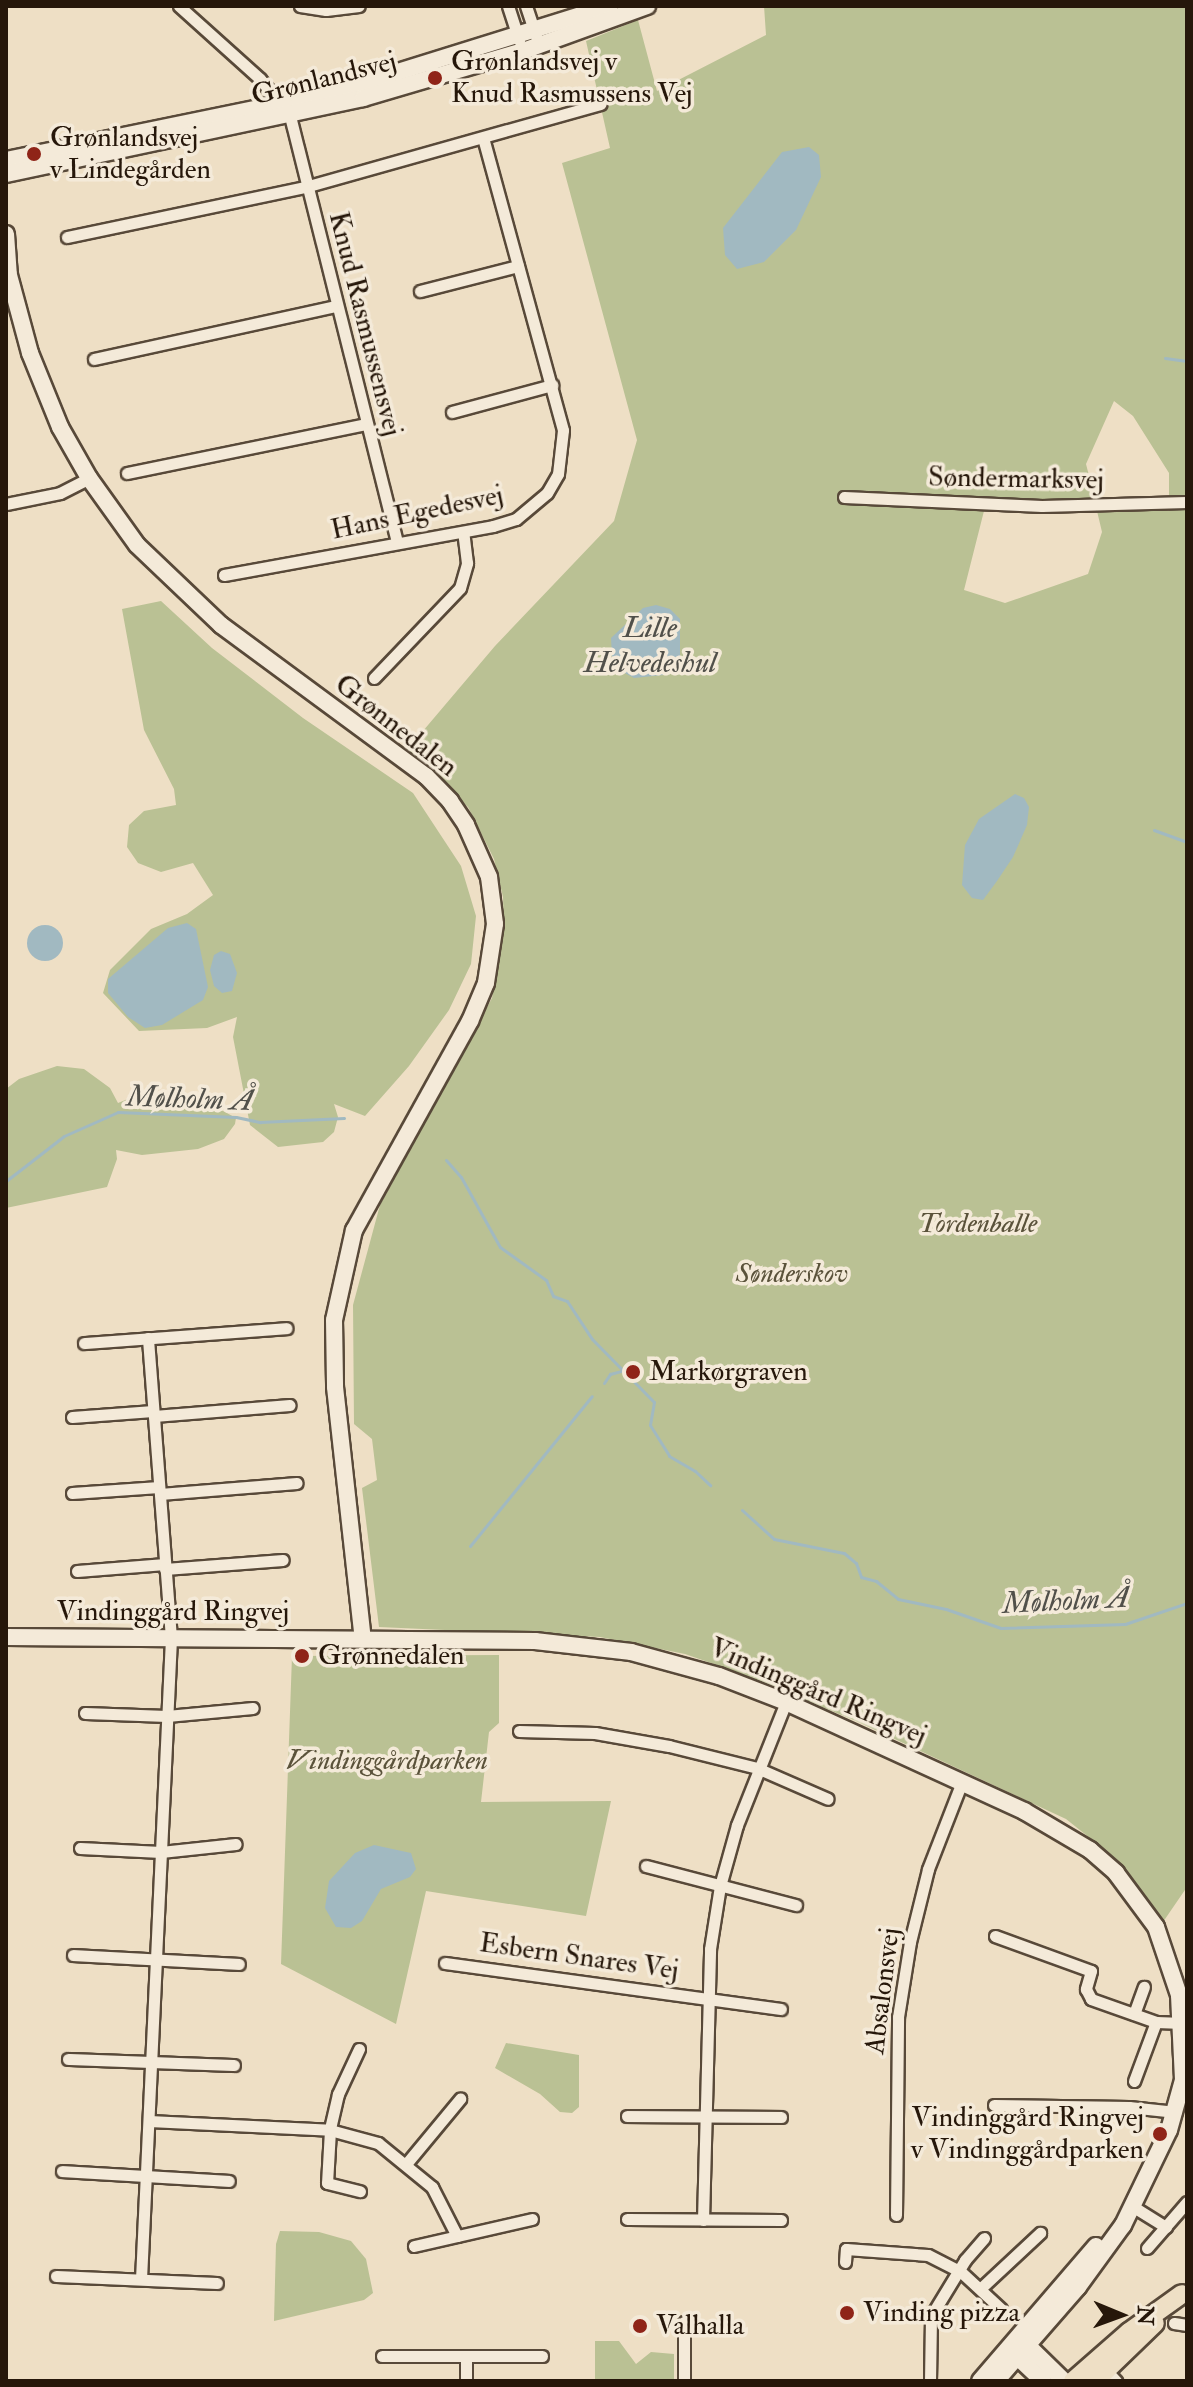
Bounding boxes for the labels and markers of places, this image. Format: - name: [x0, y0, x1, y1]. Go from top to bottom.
- place label: Grønlandsvej v Knud Rasmussens Vej: [451, 45, 693, 111]
- marker: Grønlandsvej v Knud Rasmussens Vej: [426, 69, 444, 87]
- place label: Grønlandsvej v Lindegården: [50, 121, 211, 187]
- marker: Grønlandsvej v Lindegården: [25, 145, 43, 163]
- place label: Markørgraven: [649, 1355, 808, 1389]
- marker: Markørgraven: [624, 1363, 642, 1381]
- place label: Grønnedalen: [318, 1639, 464, 1673]
- marker: Grønnedalen: [293, 1647, 311, 1665]
- place label: Vindinggård Ringvej v Vindinggårdparken: [911, 2101, 1144, 2167]
- marker: Vindinggård Ringvej v Vindinggårdparken: [1151, 2125, 1169, 2143]
- place label: Vinding pizza: [863, 2296, 1020, 2330]
- marker: Vinding pizza: [838, 2304, 856, 2322]
- place label: Valhalla: [656, 2309, 744, 2343]
- marker: Valhalla: [631, 2317, 649, 2335]

